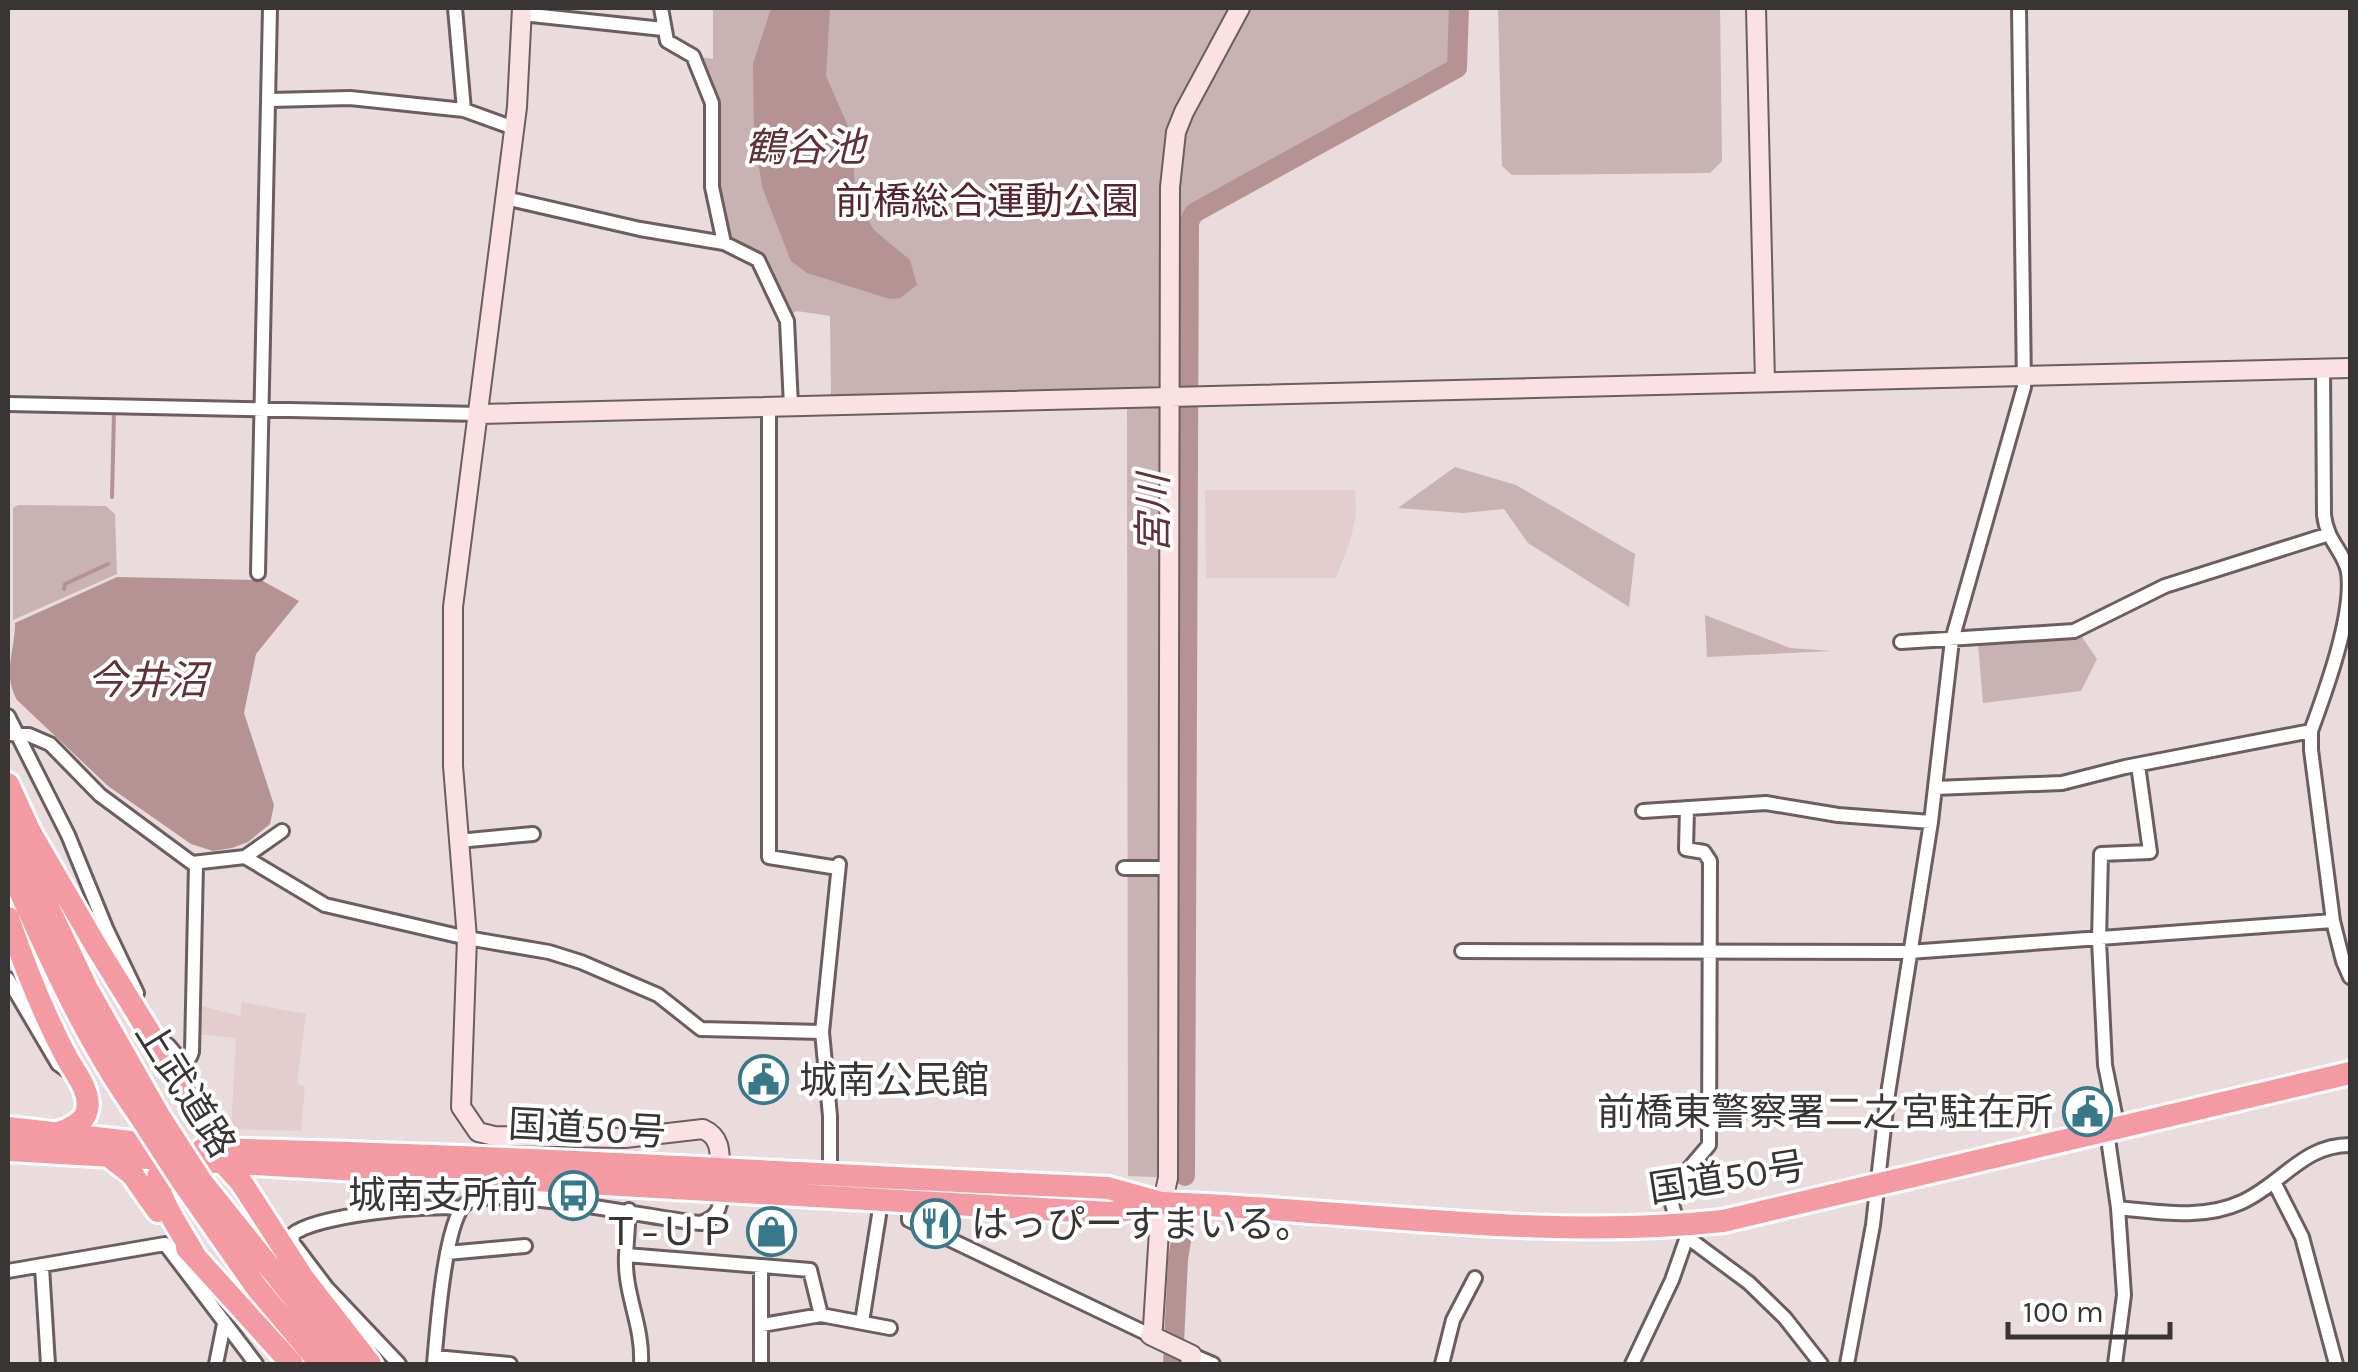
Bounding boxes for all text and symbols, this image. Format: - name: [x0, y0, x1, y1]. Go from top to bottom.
- water label: 鶴谷池: [745, 124, 869, 171]
- park label: 前橋総合運動公園: [835, 179, 1139, 224]
- water label: 宮川: [1130, 470, 1177, 554]
- water label: 今井沼: [87, 657, 212, 704]
- street label: 上武道路: [126, 1013, 245, 1166]
- public building icon: 城南公民館: [738, 1054, 790, 1106]
- place label: 城南公民館: [799, 1058, 989, 1103]
- public building icon: 前橋東警察署二之宮駐在所: [2062, 1086, 2114, 1138]
- place label: 前橋東警察署二之宮駐在所: [1597, 1090, 2053, 1135]
- street label: 国道50号: [507, 1102, 667, 1155]
- street label: 国道50号: [1646, 1143, 1809, 1212]
- bus stop icon: 城南支所前: [547, 1169, 599, 1221]
- place label: 城南支所前: [348, 1173, 538, 1218]
- restaurant icon: はっぴーすまいる。: [910, 1198, 962, 1250]
- place label: はっぴーすまいる。: [971, 1202, 1313, 1247]
- shop icon: Ｔ−ＵＰ: [745, 1206, 797, 1258]
- place label: Ｔ−ＵＰ: [602, 1210, 736, 1255]
- scale bar: [2008, 1277, 2170, 1339]
- text: 100 m: [2023, 1294, 2104, 1330]

